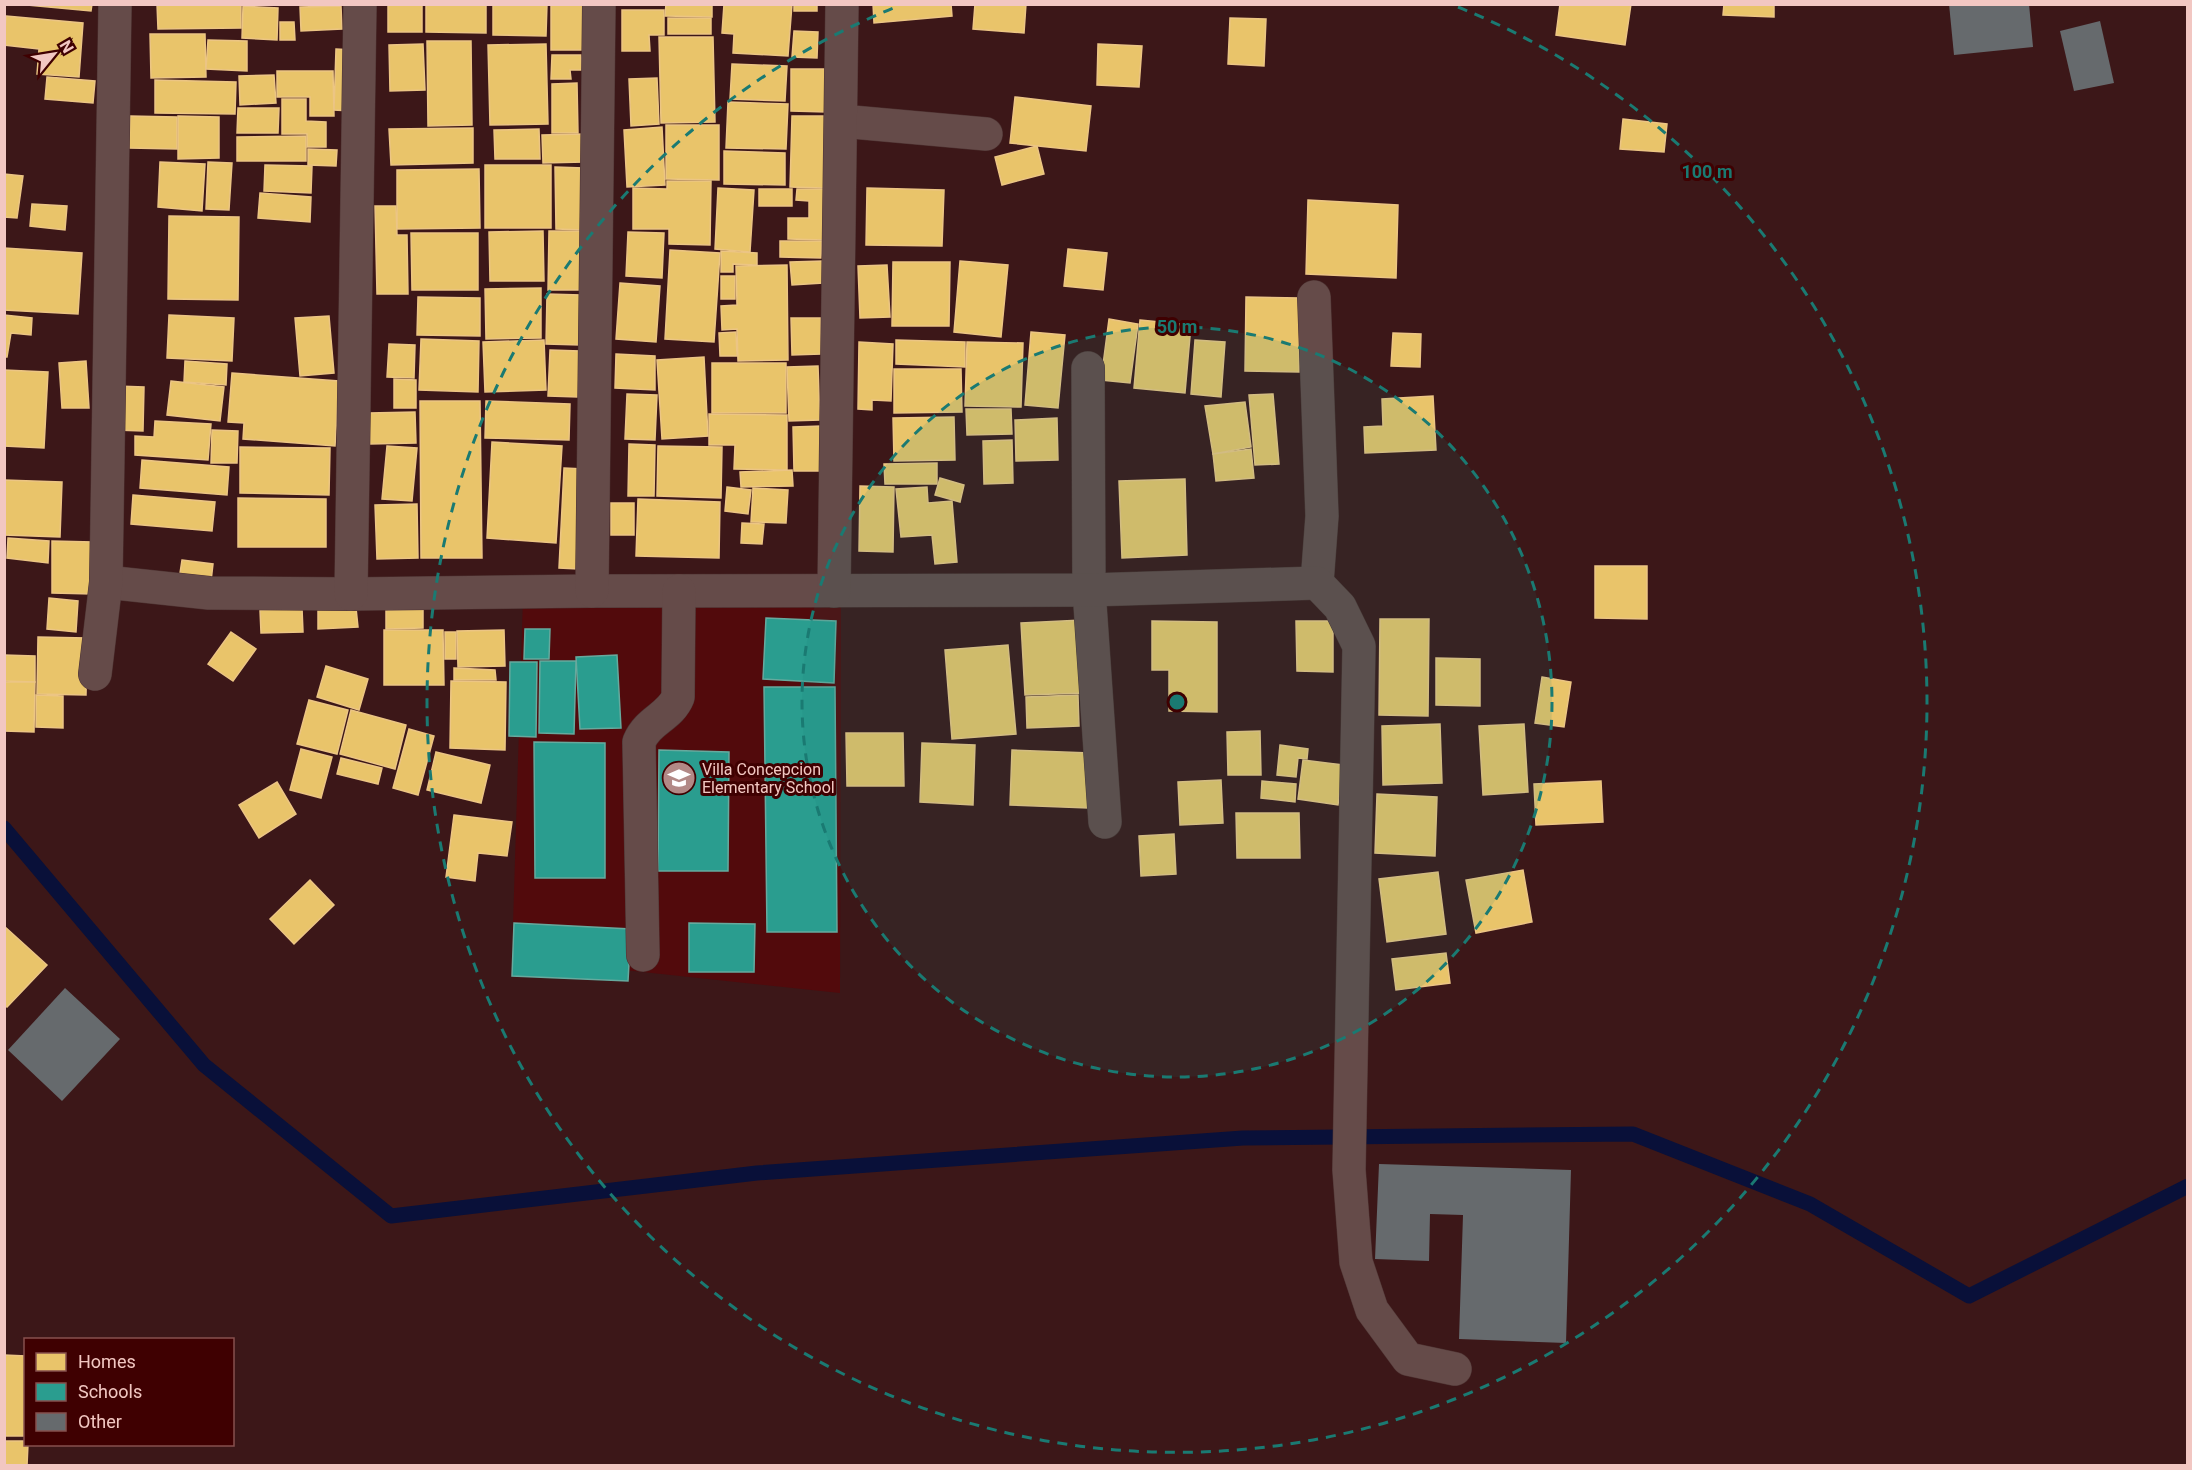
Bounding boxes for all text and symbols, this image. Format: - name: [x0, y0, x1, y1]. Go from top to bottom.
- north arrow: [24, 24, 84, 84]
- text: N: [56, 37, 78, 56]
- text: 100 m: [1681, 161, 1733, 182]
- text: 50 m: [1157, 316, 1197, 337]
- centre of rings: [1167, 692, 1187, 712]
- school or university icon: Villa Concepcion Elementary School: [661, 760, 697, 796]
- place label: Villa Concepcion Elementary School: [702, 760, 835, 797]
- legend: [24, 1338, 234, 1446]
- text: Homes: [78, 1351, 136, 1372]
- text: Schools: [78, 1381, 142, 1402]
- text: Other: [78, 1411, 122, 1432]

